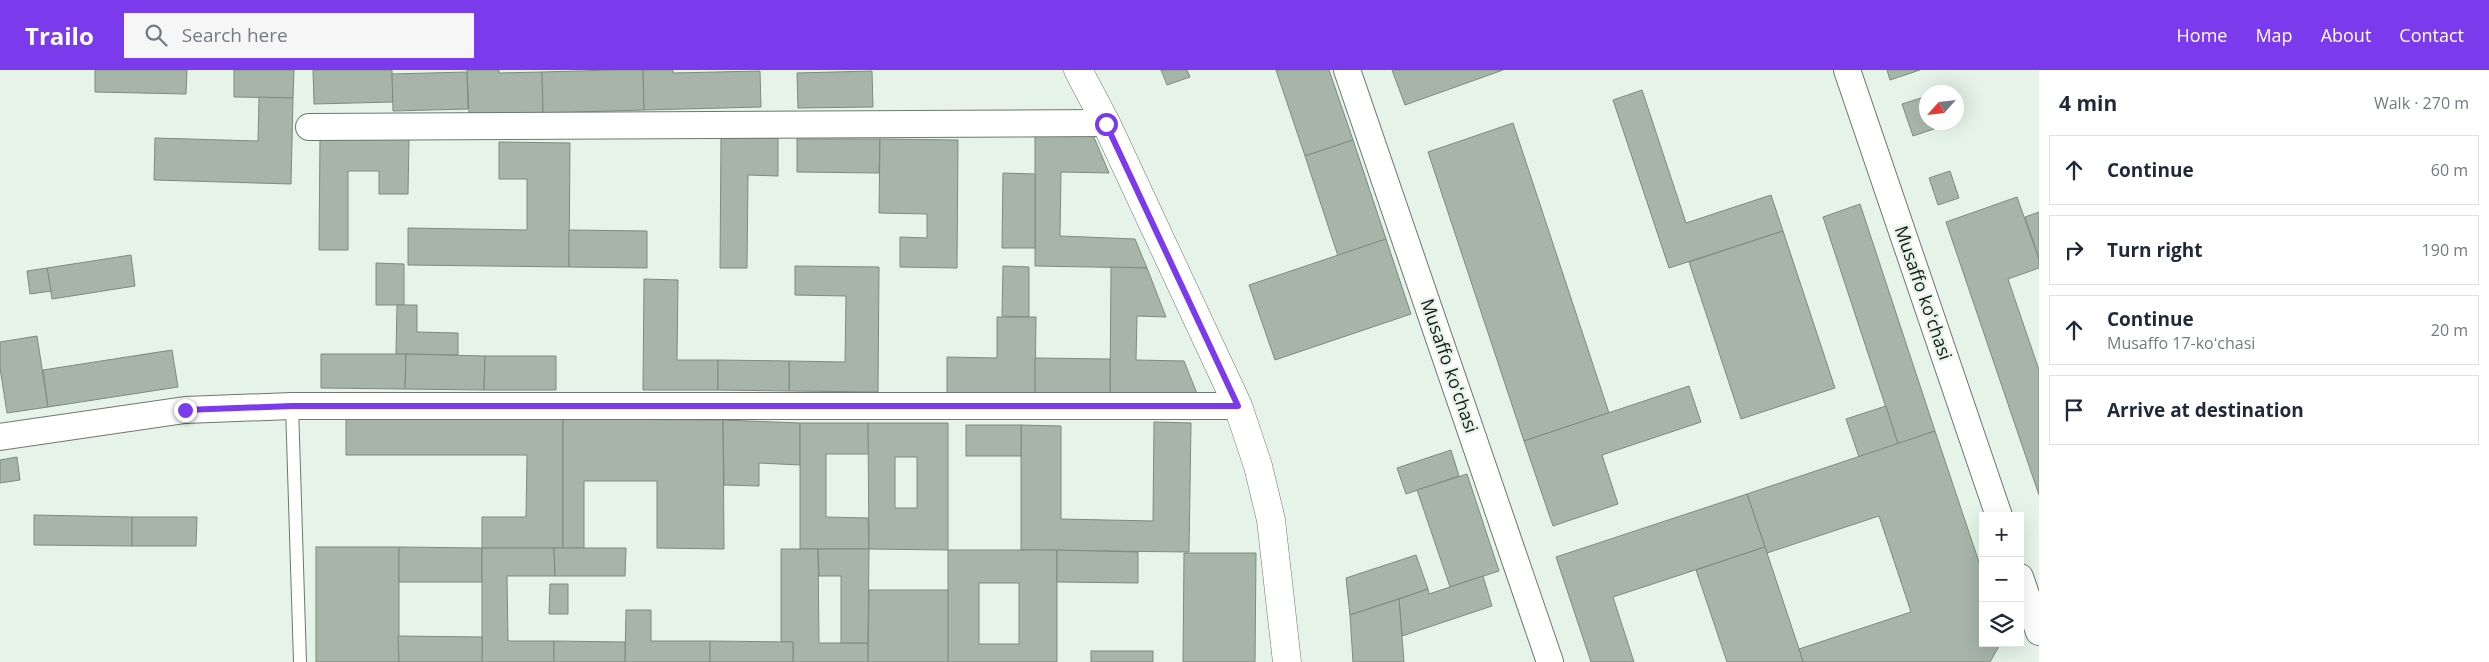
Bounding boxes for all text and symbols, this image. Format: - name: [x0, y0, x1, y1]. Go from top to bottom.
- search box: [124, 13, 474, 58]
- text: Trailo: [25, 19, 94, 52]
- icon: search: [142, 21, 170, 49]
- text: Search here: [182, 22, 288, 48]
- text: Home: [2177, 23, 2227, 47]
- text: Map: [2255, 23, 2293, 47]
- text: About: [2321, 23, 2371, 47]
- text: Contact: [2399, 23, 2464, 47]
- north arrow: [1919, 85, 1964, 130]
- text: 4 min: [2059, 89, 2117, 117]
- text: Walk · 270 m: [2374, 92, 2469, 114]
- route start: [1095, 113, 1118, 136]
- icon: ahead: [2060, 156, 2088, 184]
- text: Continue: [2107, 157, 2194, 183]
- text: 60 m: [2431, 159, 2468, 181]
- street label: Musaffo koʻchasi: [1890, 222, 1958, 363]
- icon: right: [2060, 236, 2088, 264]
- text: Turn right: [2107, 237, 2202, 263]
- text: 190 m: [2422, 239, 2468, 261]
- street label: Musaffo koʻchasi: [1416, 295, 1484, 436]
- text: Continue: [2107, 306, 2194, 332]
- icon: ahead: [2060, 316, 2088, 344]
- text: 20 m: [2431, 319, 2468, 341]
- text: Musaffo 17-koʻchasi: [2107, 332, 2255, 354]
- icon: arrive: [2060, 396, 2088, 424]
- text: Arrive at destination: [2107, 397, 2304, 423]
- route end: [174, 399, 197, 422]
- map controls: [1979, 512, 2024, 647]
- button: +: [1979, 512, 2024, 557]
- button: −: [1979, 557, 2024, 602]
- button: layers: [1979, 602, 2024, 647]

